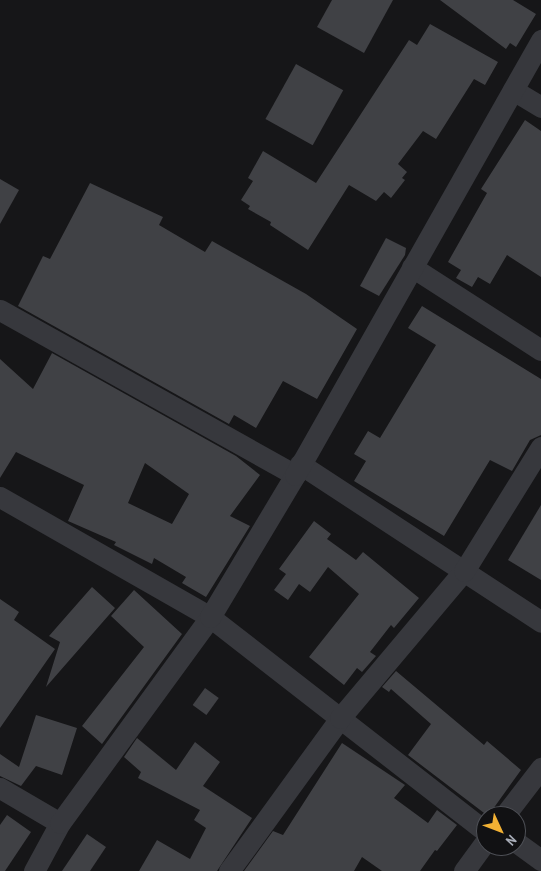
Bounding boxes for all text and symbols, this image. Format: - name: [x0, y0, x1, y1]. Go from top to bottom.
- north arrow: [476, 806, 526, 856]
- text: N: [502, 831, 521, 850]

